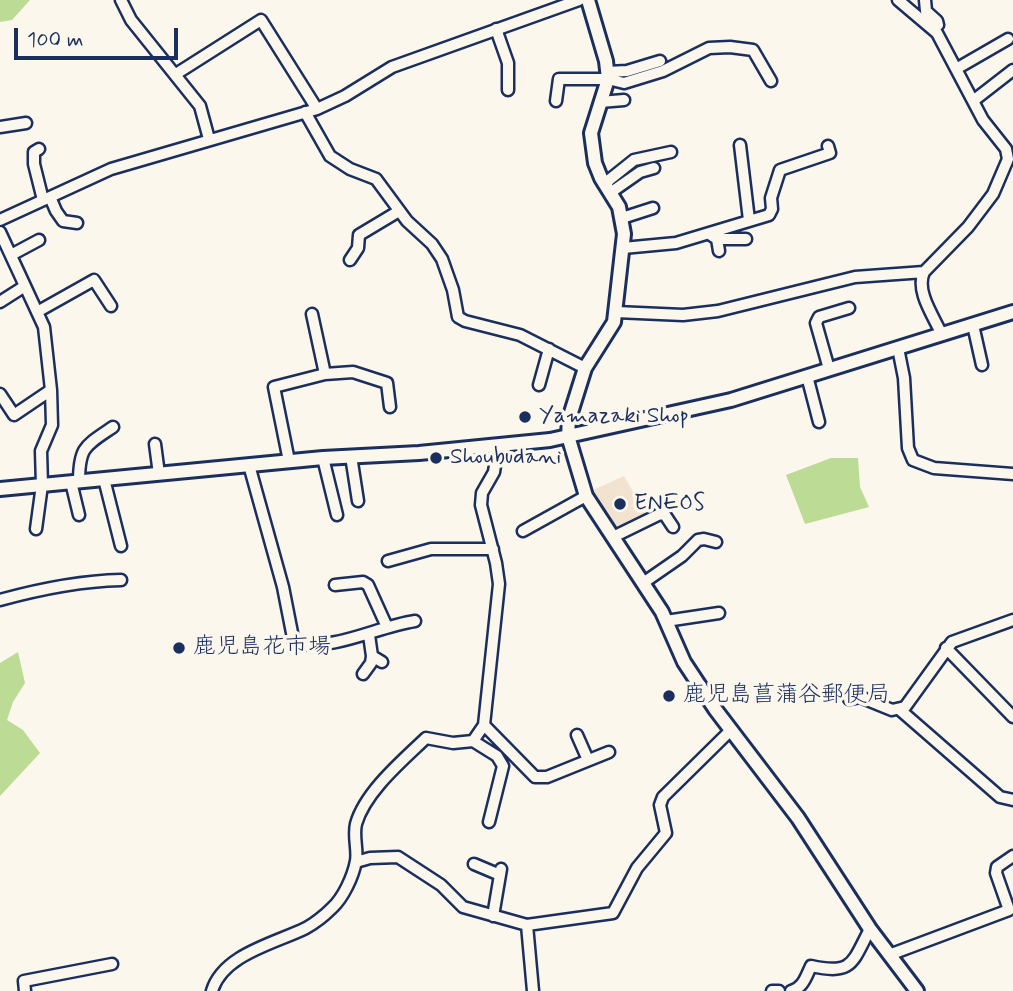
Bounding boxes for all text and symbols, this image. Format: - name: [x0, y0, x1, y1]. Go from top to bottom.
- scale bar: [18, 14, 182, 58]
- text: 100 m: [27, 26, 83, 54]
- place label: Yamazaki Shop: [539, 403, 689, 431]
- marker: Yamazaki Shop: [517, 409, 533, 425]
- place label: Shoubudani: [450, 444, 562, 472]
- marker: Shoubudani: [428, 450, 444, 466]
- place label: ENEOS: [634, 490, 705, 518]
- marker: ENEOS: [612, 496, 628, 512]
- place label: 鹿児島花市場: [193, 634, 331, 662]
- marker: 鹿児島花市場: [171, 640, 187, 656]
- place label: 鹿児島菖蒲谷郵便局: [683, 682, 890, 710]
- marker: 鹿児島菖蒲谷郵便局: [661, 688, 677, 704]

